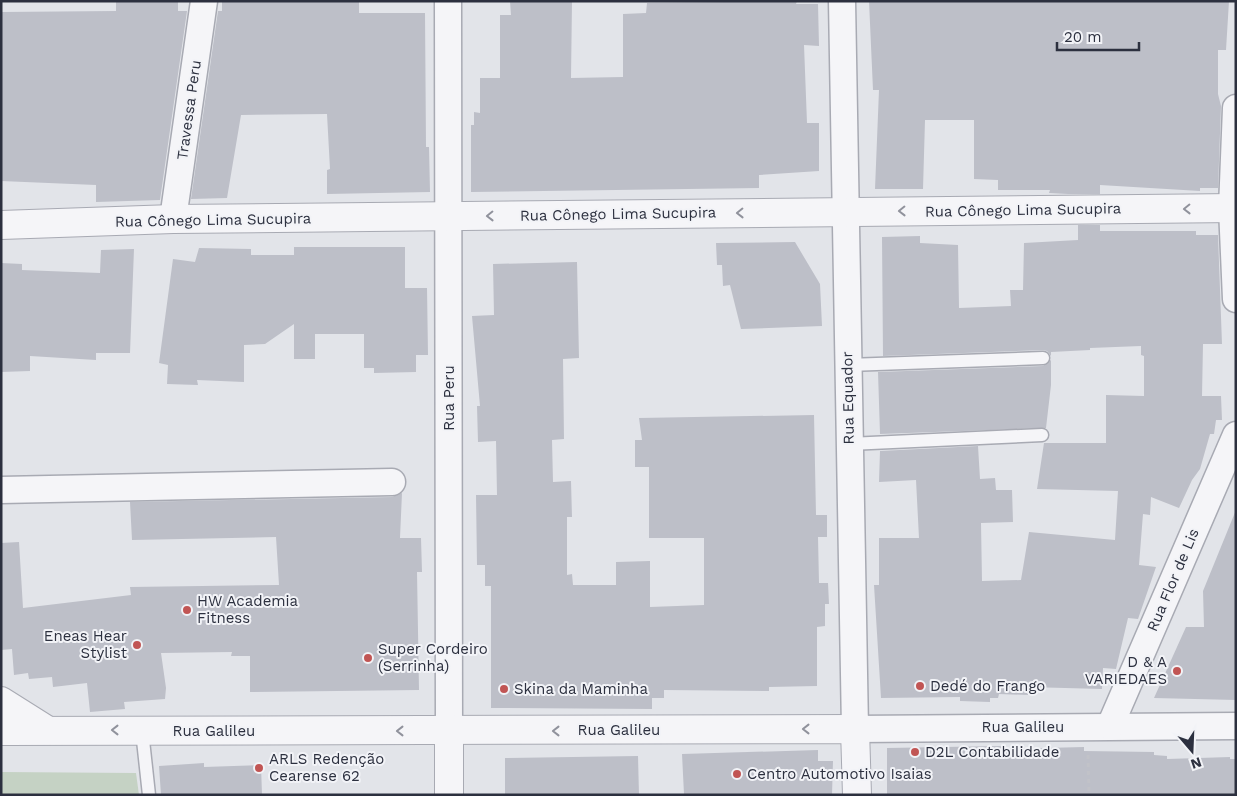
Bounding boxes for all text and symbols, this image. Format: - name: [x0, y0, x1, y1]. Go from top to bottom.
- scale bar: [1057, 20, 1140, 52]
- text: 20 m: [1064, 28, 1102, 46]
- street label: Travessa Peru: [173, 59, 205, 161]
- street label: Rua Cônego Lima Sucupira: [925, 199, 1122, 221]
- street label: Rua Cônego Lima Sucupira: [520, 203, 717, 225]
- one-way arrow: [1183, 204, 1190, 214]
- one-way arrow: [898, 206, 906, 217]
- one-way arrow: [735, 208, 743, 218]
- street label: Rua Cônego Lima Sucupira: [115, 209, 312, 231]
- one-way arrow: [485, 211, 493, 221]
- street label: Rua Equador: [838, 351, 858, 445]
- street label: Rua Peru: [440, 365, 458, 431]
- street label: Rua Flor de Lis: [1143, 526, 1203, 634]
- place label: HW Academia Fitness: [197, 592, 299, 627]
- marker: HW Academia Fitness: [181, 604, 193, 616]
- place label: Eneas Hear Stylist: [44, 627, 128, 662]
- marker: Eneas Hear Stylist: [131, 639, 143, 651]
- place label: Super Cordeiro (Serrinha): [378, 640, 488, 675]
- marker: Super Cordeiro (Serrinha): [362, 652, 374, 664]
- place label: D & A VARIEDAES: [1085, 653, 1167, 688]
- marker: D & A VARIEDAES: [1171, 665, 1183, 677]
- place label: Dedé do Frango: [930, 677, 1045, 695]
- place label: Skina da Maminha: [514, 680, 648, 698]
- marker: Dedé do Frango: [914, 680, 926, 692]
- marker: Skina da Maminha: [498, 683, 510, 695]
- street label: Rua Galileu: [982, 718, 1064, 736]
- street label: Rua Galileu: [578, 721, 660, 739]
- street label: Rua Galileu: [173, 722, 255, 740]
- one-way arrow: [802, 724, 810, 734]
- one-way arrow: [111, 725, 119, 736]
- one-way arrow: [396, 726, 404, 736]
- one-way arrow: [552, 726, 560, 736]
- north arrow: [1167, 726, 1217, 776]
- place label: D2L Contabilidade: [925, 743, 1059, 761]
- marker: D2L Contabilidade: [909, 746, 921, 758]
- place label: ARLS Redenção Cearense 62: [269, 750, 384, 785]
- text: N: [1189, 754, 1204, 773]
- marker: ARLS Redenção Cearense 62: [253, 762, 265, 774]
- place label: Centro Automotivo Isaias: [747, 765, 932, 783]
- marker: Centro Automotivo Isaias: [731, 768, 743, 780]

